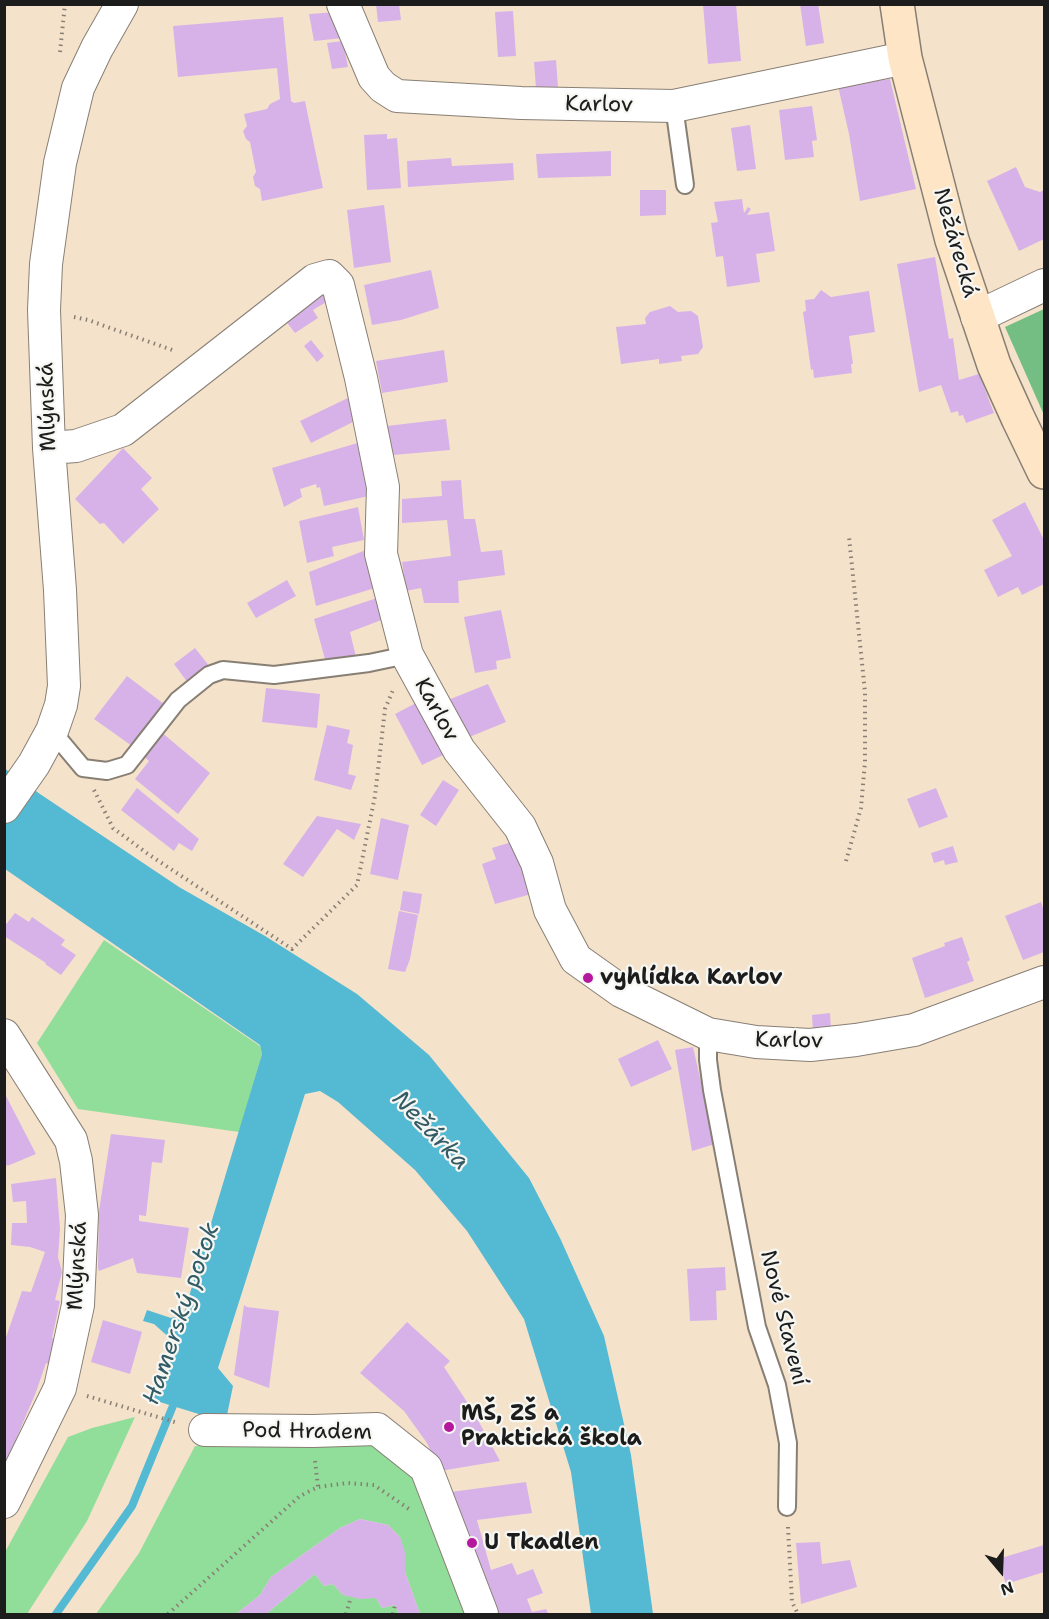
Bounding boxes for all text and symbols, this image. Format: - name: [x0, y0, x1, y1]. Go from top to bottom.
- street label: Karlov: [565, 91, 633, 119]
- street label: Nežárecká: [927, 185, 983, 301]
- street label: Mlýnská: [33, 362, 63, 452]
- street label: Karlov: [408, 674, 464, 746]
- place label: vyhlídka Karlov: [600, 965, 783, 991]
- marker: vyhlídka Karlov: [581, 971, 595, 985]
- street label: Karlov: [755, 1027, 823, 1055]
- water label: Nežárka: [385, 1085, 475, 1177]
- water label: Hamerský potok: [137, 1219, 227, 1409]
- street label: Mlýnská: [62, 1221, 94, 1311]
- street label: Nové Stavení: [753, 1248, 813, 1388]
- place label: MŠ, ZŠ a Praktická škola: [461, 1401, 642, 1452]
- street label: Pod Hradem: [242, 1418, 372, 1446]
- marker: MŠ, ZŠ a Praktická škola: [442, 1420, 456, 1434]
- place label: U Tkadlen: [484, 1530, 599, 1556]
- marker: U Tkadlen: [465, 1536, 479, 1550]
- north arrow: [971, 1541, 1031, 1601]
- text: N: [998, 1576, 1016, 1600]

